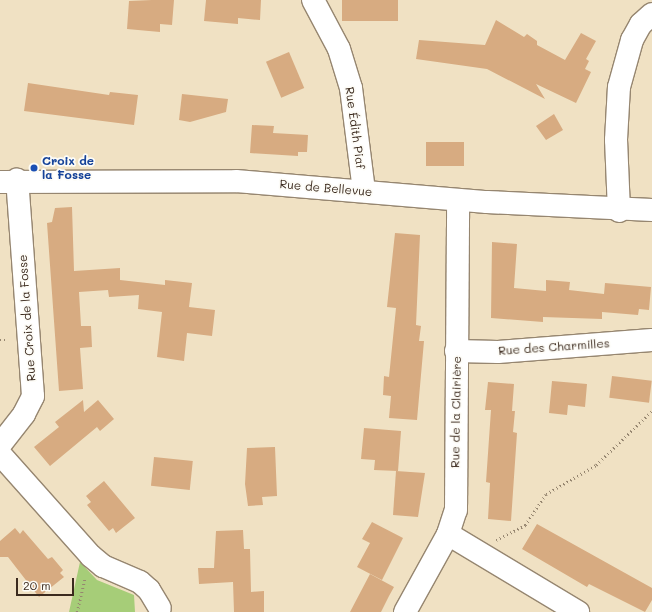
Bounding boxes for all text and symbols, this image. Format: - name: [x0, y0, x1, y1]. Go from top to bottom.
- street label: Rue Édith Piaf: [342, 86, 368, 170]
- place label: Croix de la Fosse: [42, 154, 94, 182]
- marker: Croix de la Fosse: [29, 163, 39, 173]
- street label: Rue de Bellevue: [279, 177, 373, 199]
- street label: Rue Croix de la Fosse: [15, 254, 39, 382]
- street label: Rue des Charmilles: [498, 336, 610, 358]
- street label: Rue de la Clairière: [448, 356, 464, 468]
- scale bar: [18, 570, 76, 596]
- text: 20 m: [23, 577, 51, 593]

